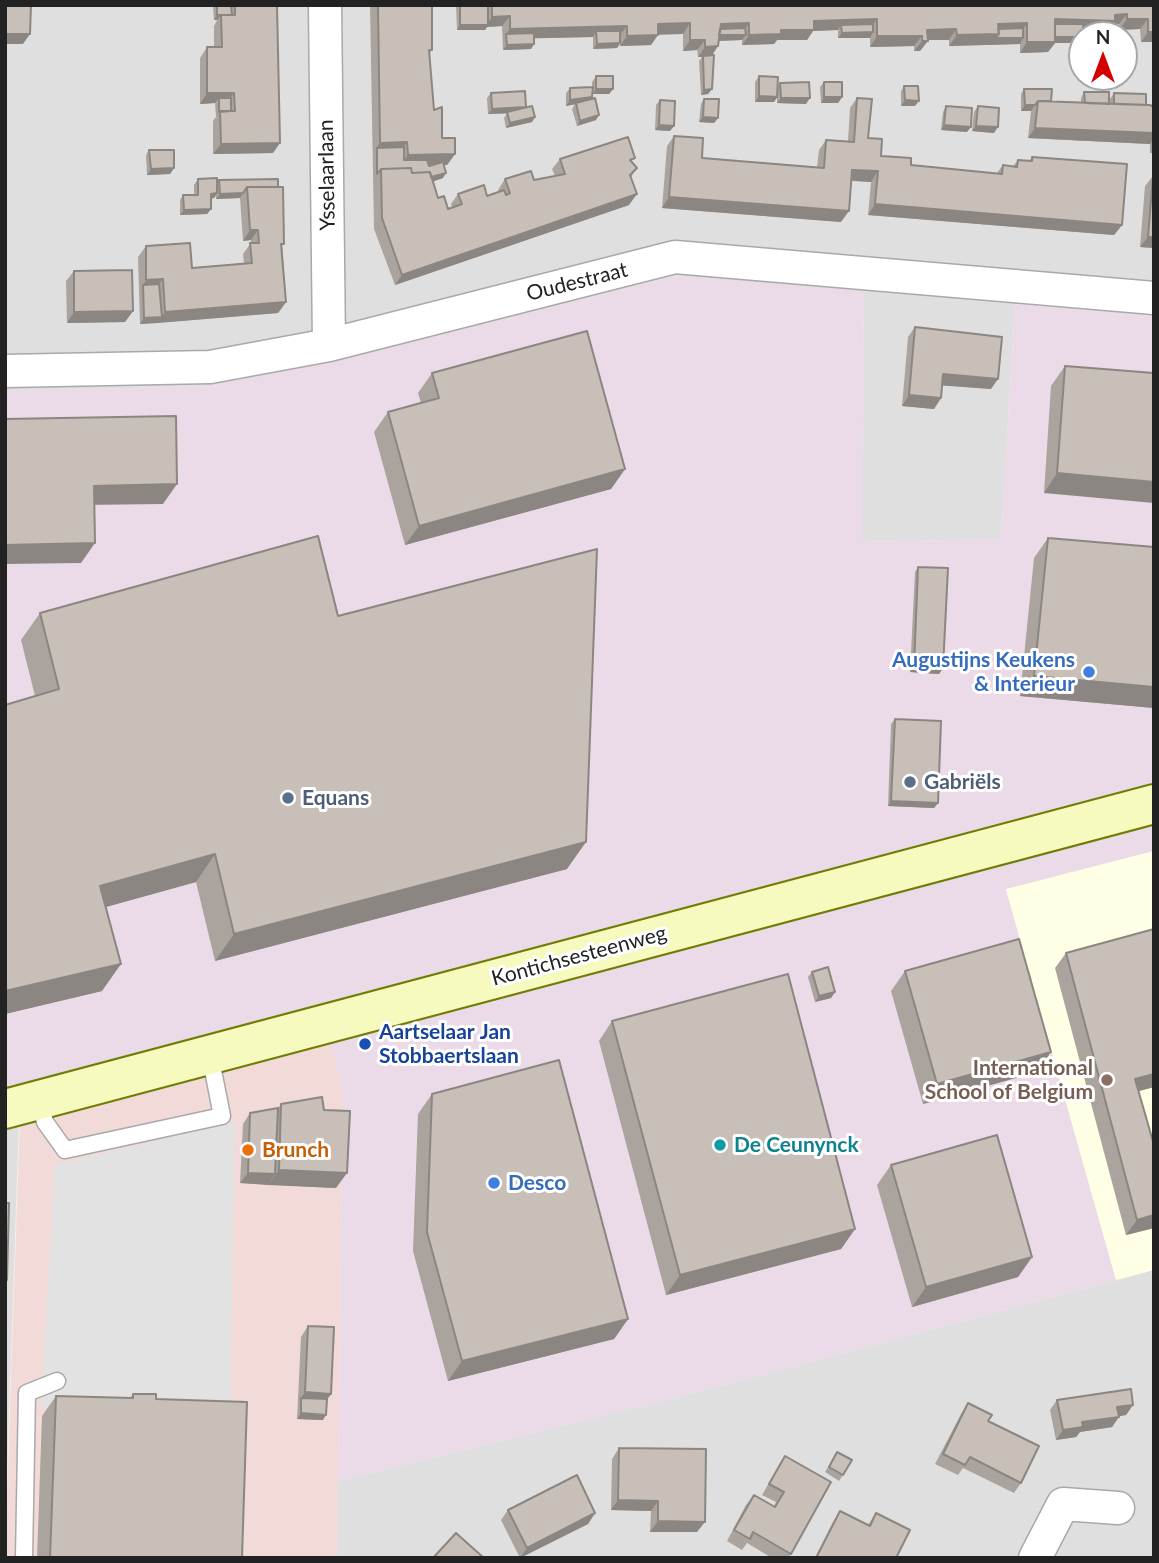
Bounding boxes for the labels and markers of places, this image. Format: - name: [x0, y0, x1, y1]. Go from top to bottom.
- place label: Augustijns Keukens & Interieur: [892, 647, 1075, 697]
- marker: Augustijns Keukens & Interieur: [1081, 664, 1097, 680]
- place label: Gabriëls: [924, 769, 1001, 795]
- marker: Gabriëls: [902, 774, 918, 790]
- place label: Equans: [302, 785, 369, 811]
- marker: Equans: [280, 790, 296, 806]
- place label: Aartselaar Jan Stobbaertslaan: [379, 1019, 519, 1069]
- marker: Aartselaar Jan Stobbaertslaan: [357, 1036, 373, 1052]
- place label: International School of Belgium: [925, 1055, 1093, 1105]
- marker: International School of Belgium: [1099, 1072, 1115, 1088]
- place label: De Ceunynck: [734, 1132, 859, 1158]
- place label: Brunch: [262, 1137, 329, 1163]
- marker: De Ceunynck: [712, 1137, 728, 1153]
- marker: Brunch: [240, 1142, 256, 1158]
- place label: Desco: [508, 1170, 566, 1196]
- marker: Desco: [486, 1175, 502, 1191]

